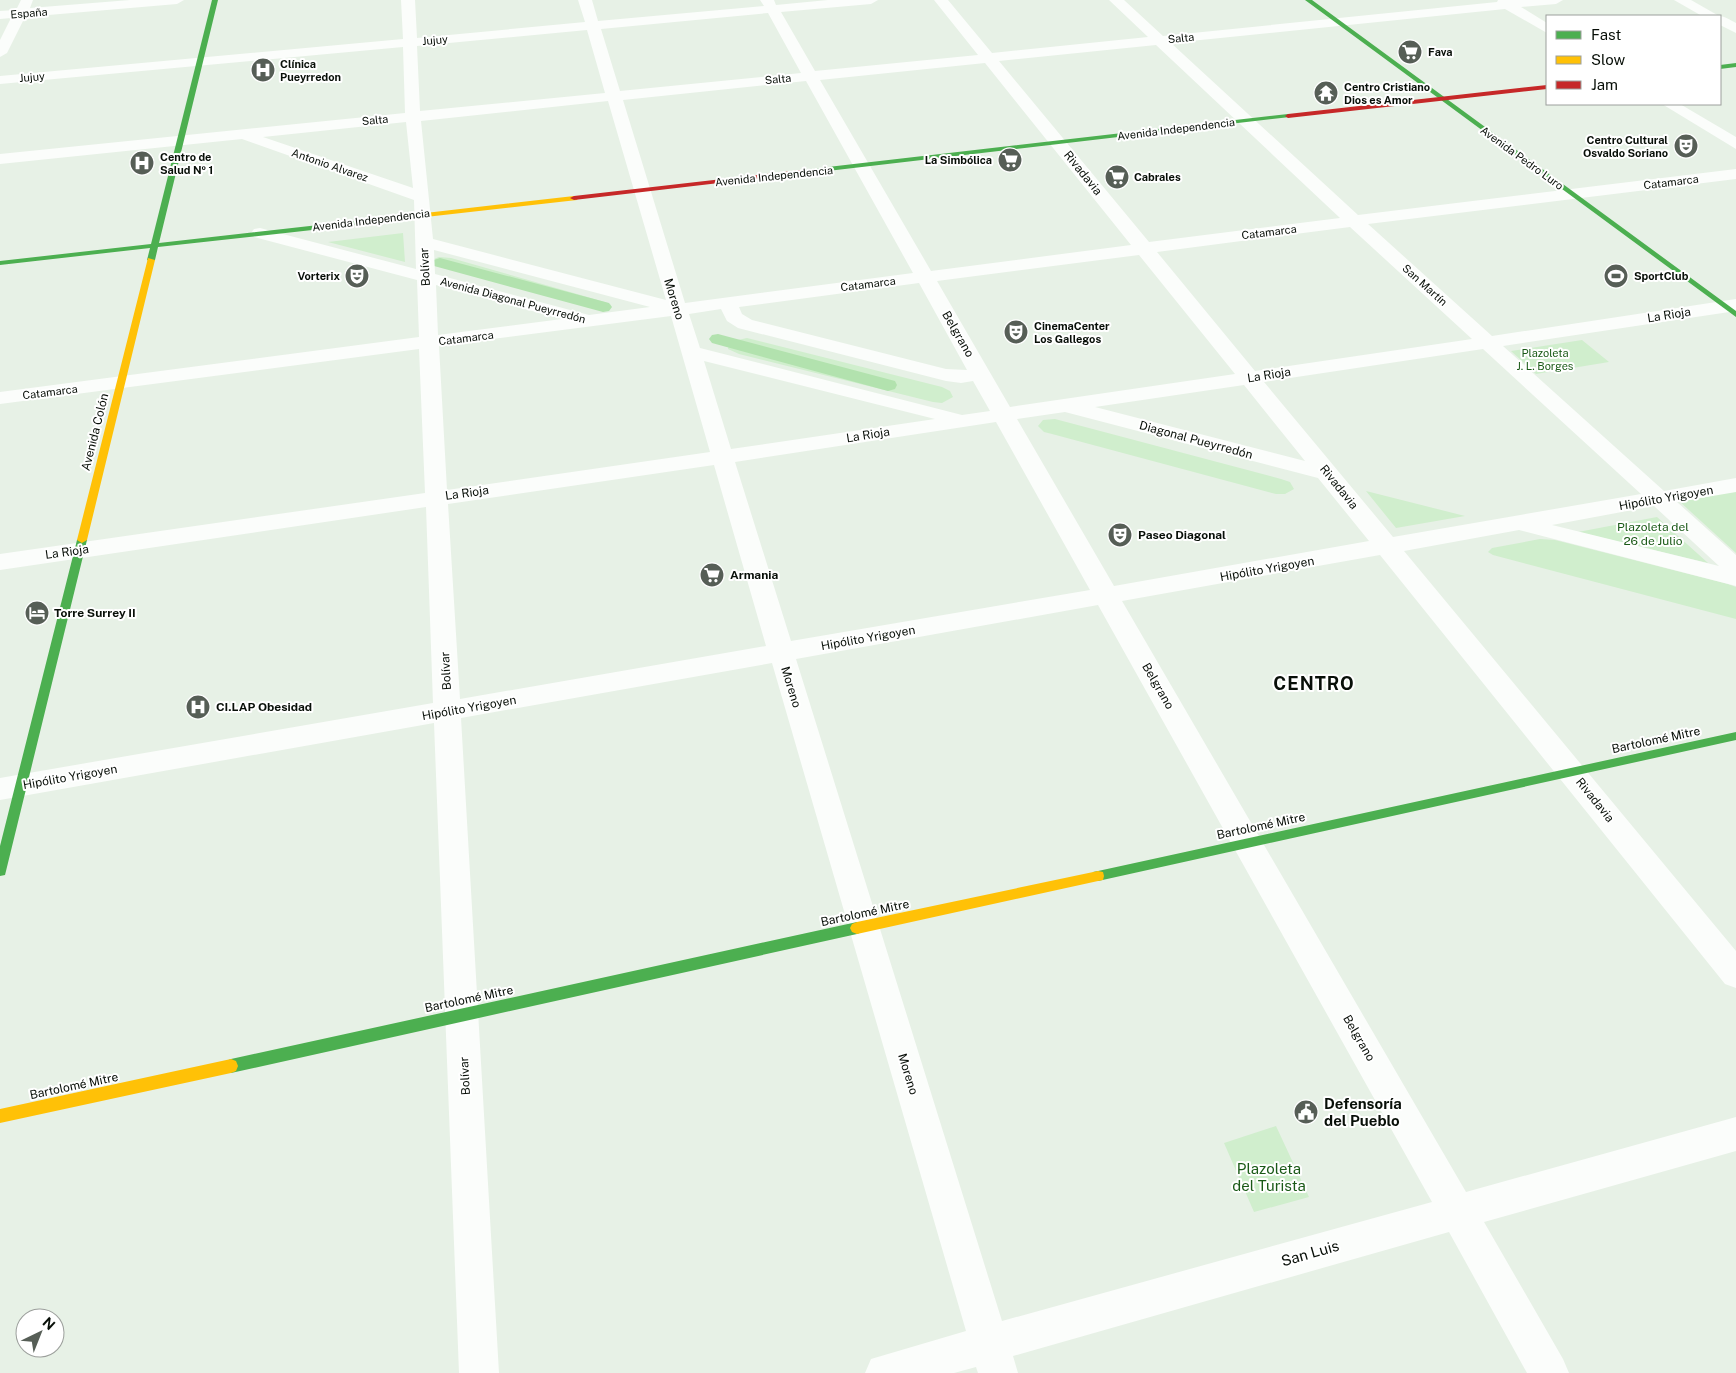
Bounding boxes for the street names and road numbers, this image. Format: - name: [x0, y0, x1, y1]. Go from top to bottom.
- street label: España: [10, 5, 48, 21]
- street label: Salta: [1167, 31, 1195, 45]
- street label: Jujuy: [422, 33, 448, 47]
- street label: Jujuy: [19, 70, 45, 84]
- street label: Salta: [764, 72, 792, 86]
- street label: Salta: [361, 113, 389, 127]
- street label: Avenida Independencia: [1116, 116, 1236, 142]
- street label: Avenida Pedro Luro: [1478, 124, 1566, 192]
- street label: Antonio Alvarez: [290, 146, 370, 184]
- street label: Rivadavia: [1061, 148, 1105, 198]
- street label: Avenida Independencia: [714, 164, 834, 188]
- street label: Catamarca: [1643, 173, 1699, 191]
- street label: Avenida Independencia: [311, 207, 431, 233]
- street label: Catamarca: [1241, 223, 1297, 241]
- street label: Bolívar: [417, 247, 433, 287]
- street label: San Martín: [1400, 262, 1450, 308]
- street label: Avenida Diagonal Pueyrredón: [439, 275, 587, 325]
- street label: Catamarca: [840, 275, 896, 293]
- street label: Moreno: [661, 277, 687, 322]
- street label: La Rioja: [1646, 305, 1692, 325]
- street label: Belgrano: [939, 308, 977, 360]
- street label: Catamarca: [438, 329, 494, 347]
- street label: La Rioja: [1246, 365, 1292, 385]
- street label: Catamarca: [22, 383, 78, 401]
- street label: Avenida Colón: [79, 392, 111, 472]
- street label: Diagonal Pueyrredón: [1138, 418, 1254, 462]
- street label: La Rioja: [845, 425, 891, 445]
- street label: Rivadavia: [1317, 462, 1361, 512]
- street label: La Rioja: [444, 483, 490, 503]
- street label: Hipólito Yrigoyen: [1618, 483, 1714, 513]
- street label: La Rioja: [44, 542, 90, 562]
- street label: Hipólito Yrigoyen: [1219, 554, 1315, 584]
- street label: Hipólito Yrigoyen: [820, 623, 916, 653]
- street label: Bolívar: [438, 651, 454, 691]
- street label: Belgrano: [1139, 660, 1177, 712]
- street label: Moreno: [778, 665, 804, 710]
- street label: Hipólito Yrigoyen: [421, 693, 517, 723]
- street label: Bartolomé Mitre: [1610, 724, 1702, 756]
- street label: Hipólito Yrigoyen: [22, 762, 118, 792]
- street label: Rivadavia: [1573, 775, 1617, 825]
- street label: Bartolomé Mitre: [1215, 810, 1307, 842]
- street label: Bartolomé Mitre: [819, 897, 911, 929]
- street label: Bartolomé Mitre: [423, 983, 515, 1015]
- street label: Belgrano: [1340, 1012, 1378, 1064]
- street label: Moreno: [895, 1052, 921, 1097]
- street label: Bolívar: [457, 1056, 473, 1096]
- street label: Bartolomé Mitre: [28, 1070, 120, 1102]
- street label: San Luis: [1279, 1237, 1341, 1269]

